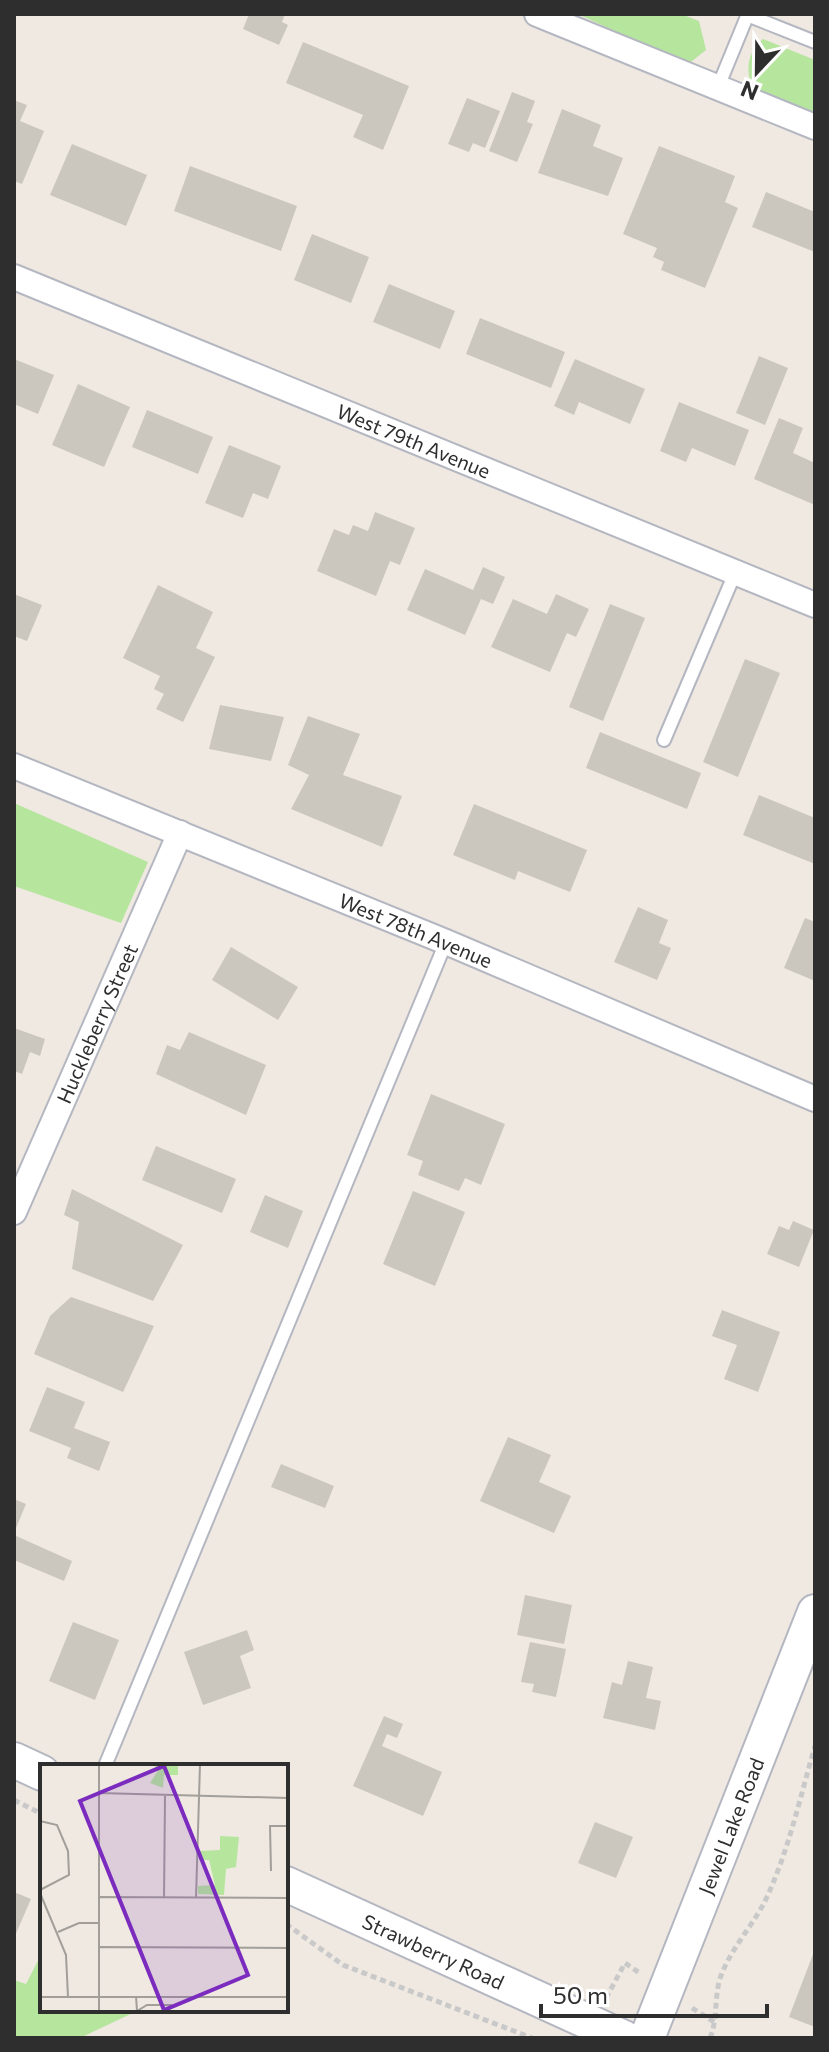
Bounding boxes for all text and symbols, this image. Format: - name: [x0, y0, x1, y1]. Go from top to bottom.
- north arrow: [717, 32, 797, 112]
- text: N: [737, 75, 762, 107]
- street label: West 79th Avenue: [334, 399, 494, 483]
- street label: West 78th Avenue: [336, 888, 496, 972]
- street label: Huckleberry Street: [51, 940, 142, 1107]
- street label: Jewel Lake Road: [693, 1754, 768, 1898]
- inset map: [40, 1764, 288, 2012]
- street label: Strawberry Road: [359, 1909, 508, 1994]
- scale bar: [541, 1968, 767, 2018]
- text: 50 m: [553, 1980, 608, 2009]

